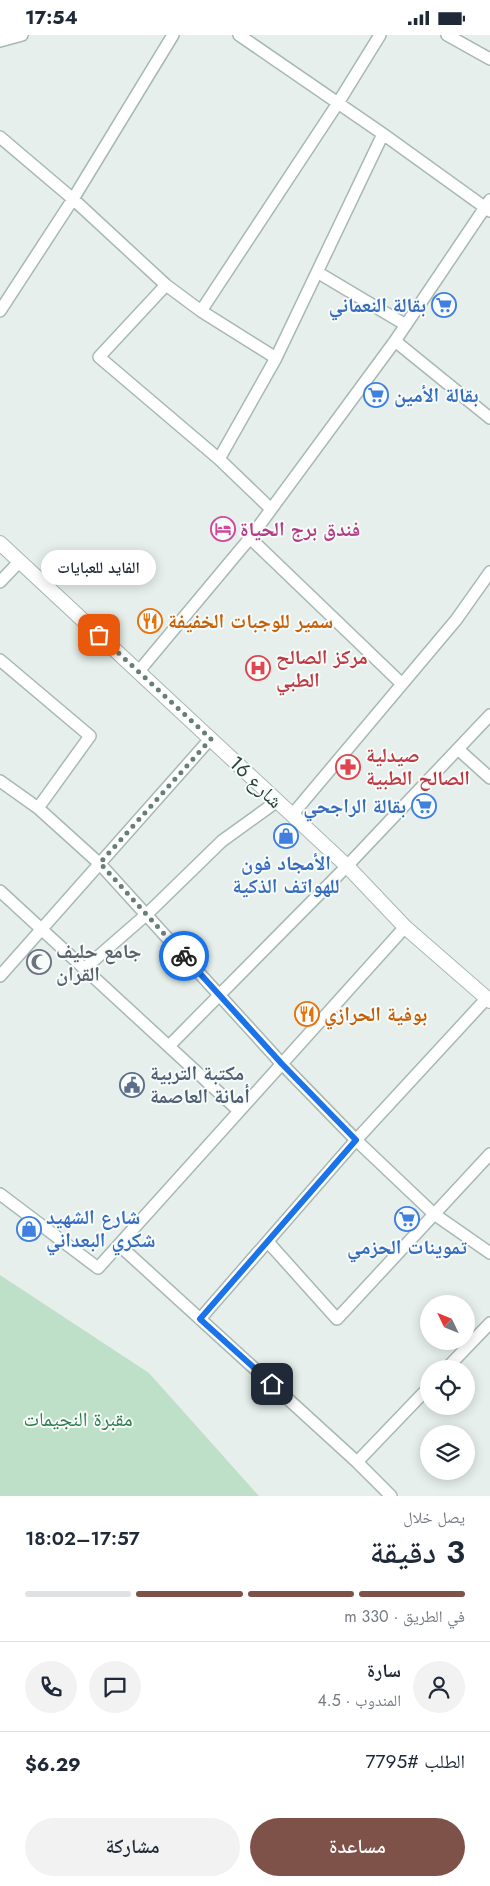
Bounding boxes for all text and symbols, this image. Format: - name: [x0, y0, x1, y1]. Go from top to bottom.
- text: 17:54: [25, 4, 78, 31]
- place label: بقالة النعماني: [329, 291, 426, 321]
- supermarket icon: بقالة النعماني: [431, 292, 457, 318]
- place label: بقالة الأمين: [394, 381, 478, 410]
- supermarket icon: بقالة الأمين: [363, 382, 389, 408]
- place label: فندق برج الحياة: [240, 515, 360, 544]
- hotel icon: فندق برج الحياة: [210, 516, 236, 542]
- callout: الفايد للعبايات: [42, 550, 156, 585]
- text: الفايد للعبايات: [57, 556, 140, 579]
- place label: سمير للوجبات الخفيفة: [168, 607, 333, 636]
- restaurant icon: سمير للوجبات الخفيفة: [137, 608, 163, 634]
- pin: [78, 614, 120, 656]
- icon: bag: [85, 621, 113, 649]
- place label: مركز الصالح الطبي: [276, 643, 368, 696]
- hospital icon: مركز الصالح الطبي: [245, 655, 271, 681]
- place label: صيدلية الصالح الطبية: [366, 741, 470, 793]
- street label: شارع 16: [222, 750, 289, 815]
- pharmacy icon: صيدلية الصالح الطبية: [335, 754, 361, 780]
- place label: بقالة الراجحي: [303, 792, 406, 822]
- supermarket icon: بقالة الراجحي: [411, 793, 437, 819]
- shop icon: الأمجاد فون للهواتف الذكية: [273, 823, 299, 849]
- place label: الأمجاد فون للهواتف الذكية: [232, 849, 340, 901]
- courier: [159, 931, 209, 981]
- place label: جامع حليف القران: [56, 937, 141, 989]
- icon: bike: [170, 942, 198, 970]
- mosque icon: جامع حليف القران: [26, 949, 52, 975]
- place label: بوفية الحرازي: [324, 1000, 427, 1030]
- restaurant icon: بوفية الحرازي: [294, 1001, 320, 1027]
- place label: مكتبة التربية أمانة العاصمة: [150, 1059, 250, 1111]
- public building icon: مكتبة التربية أمانة العاصمة: [119, 1072, 145, 1098]
- place label: شارع الشهيد شكري البعداني: [46, 1203, 155, 1256]
- supermarket icon: تموينات الحزمي: [394, 1206, 420, 1232]
- shop icon: شارع الشهيد شكري البعداني: [16, 1216, 42, 1242]
- place label: تموينات الحزمي: [347, 1233, 468, 1263]
- north arrow: [420, 1295, 475, 1350]
- map controls: [420, 1295, 475, 1480]
- button: locate: [420, 1360, 475, 1415]
- pin: [251, 1363, 293, 1405]
- icon: home: [258, 1370, 286, 1398]
- park label: مقبرة النجيمات: [23, 1405, 133, 1434]
- button: layers: [420, 1425, 475, 1480]
- text: يصل خلال: [403, 1506, 465, 1529]
- text: 17:57–18:02: [25, 1525, 140, 1552]
- text: 3 دقيقة: [370, 1529, 465, 1575]
- text: في الطريق · 330 m: [344, 1605, 465, 1628]
- text: سارة: [367, 1657, 401, 1684]
- button: phone: [25, 1661, 77, 1713]
- button: chat: [89, 1661, 141, 1713]
- button: person: [413, 1661, 465, 1713]
- text: المندوب · 4.5: [318, 1689, 401, 1712]
- text: الطلب #7795: [366, 1748, 465, 1775]
- text: $6.29: [25, 1751, 81, 1778]
- button: مشاركة: [25, 1818, 240, 1876]
- button: مساعدة: [250, 1818, 465, 1876]

